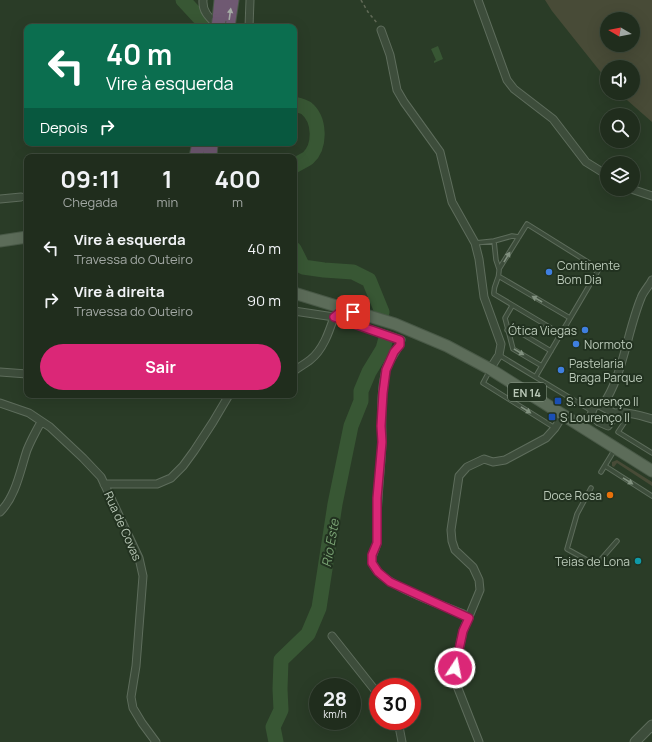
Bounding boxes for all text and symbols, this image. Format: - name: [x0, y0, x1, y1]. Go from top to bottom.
- one-way arrow: [227, 7, 234, 20]
- north arrow: [600, 12, 640, 52]
- map controls: [600, 12, 640, 196]
- text: 40 m: [106, 35, 172, 73]
- icon: left: [40, 40, 92, 92]
- button: sound: [600, 60, 640, 100]
- text: Vire à esquerda: [106, 71, 234, 95]
- button: search: [600, 108, 640, 148]
- icon: right: [96, 116, 118, 138]
- text: Depois: [40, 117, 88, 138]
- button: layers: [600, 156, 640, 196]
- text: 09:11: [60, 162, 120, 195]
- text: 1: [162, 162, 173, 195]
- text: 400: [215, 162, 261, 195]
- text: Chegada: [63, 193, 117, 211]
- text: min: [156, 193, 178, 211]
- text: m: [232, 193, 243, 211]
- text: Vire à esquerda: [74, 229, 186, 250]
- icon: left: [40, 237, 62, 259]
- text: 40 m: [247, 238, 281, 259]
- text: Travessa do Outeiro: [74, 250, 193, 268]
- one-way arrow: [504, 251, 511, 263]
- place label: Continente Bom Dia: [557, 257, 620, 288]
- marker: Continente Bom Dia: [544, 267, 554, 277]
- text: Vire à direita: [74, 281, 165, 302]
- icon: right: [40, 289, 62, 311]
- text: 90 m: [247, 290, 281, 311]
- pin: [336, 295, 370, 329]
- one-way arrow: [531, 295, 543, 302]
- icon: arrive: [342, 301, 364, 323]
- text: Travessa do Outeiro: [74, 302, 193, 320]
- place label: Ótica Viegas: [508, 322, 577, 339]
- marker: Ótica Viegas: [580, 325, 590, 335]
- place label: Normoto: [584, 336, 633, 353]
- marker: Normoto: [571, 339, 581, 349]
- button: Sair: [40, 344, 281, 390]
- one-way arrow: [513, 349, 525, 356]
- place label: Pastelaria Braga Parque: [569, 355, 643, 386]
- marker: Pastelaria Braga Parque: [556, 365, 566, 375]
- road number: EN 14: [508, 383, 546, 401]
- place label: S. Lourenço II: [566, 393, 639, 410]
- marker: S. Lourenço II: [553, 396, 563, 406]
- one-way arrow: [520, 407, 532, 414]
- place label: S Lourenço II: [560, 409, 630, 426]
- marker: S Lourenço II: [547, 412, 557, 422]
- one-way arrow: [622, 477, 634, 484]
- place label: Doce Rosa: [543, 487, 602, 504]
- street label: Rua de Covas: [100, 489, 146, 563]
- marker: Doce Rosa: [605, 490, 615, 500]
- water label: Rio Este: [317, 516, 343, 568]
- place label: Teias de Lona: [555, 553, 630, 570]
- marker: Teias de Lona: [633, 556, 643, 566]
- position arrow: [434, 647, 476, 689]
- speed limit sign: 30: [369, 678, 421, 730]
- text: 28: [323, 685, 347, 712]
- text: km/h: [323, 707, 347, 721]

